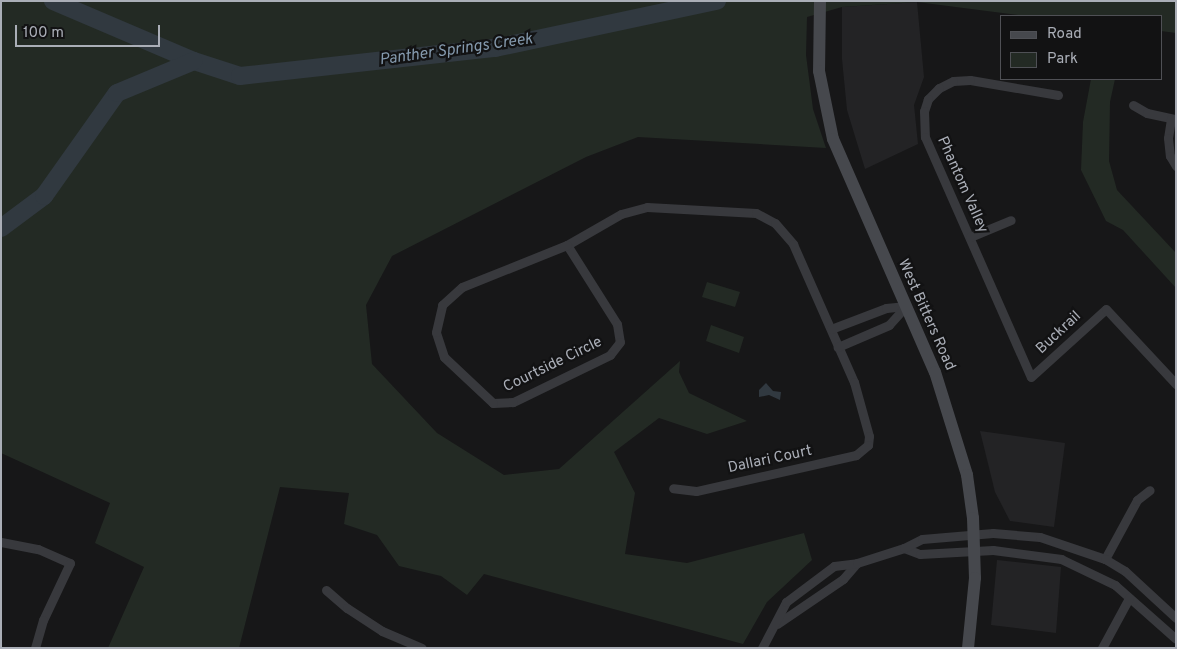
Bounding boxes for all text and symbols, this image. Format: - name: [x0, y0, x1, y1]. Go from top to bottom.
- scale bar: [18, 15, 162, 47]
- legend: [1000, 15, 1162, 80]
- text: 100 m: [23, 24, 64, 43]
- text: Road: [1047, 25, 1082, 44]
- water label: Panther Springs Creek: [378, 30, 534, 70]
- text: Park: [1047, 50, 1078, 69]
- street label: Phantom Valley: [933, 134, 991, 236]
- street label: West Bitters Road: [893, 256, 959, 374]
- street label: Buckrail: [1033, 308, 1085, 358]
- street label: Courtside Circle: [501, 333, 605, 397]
- street label: Dallari Court: [726, 442, 814, 478]

